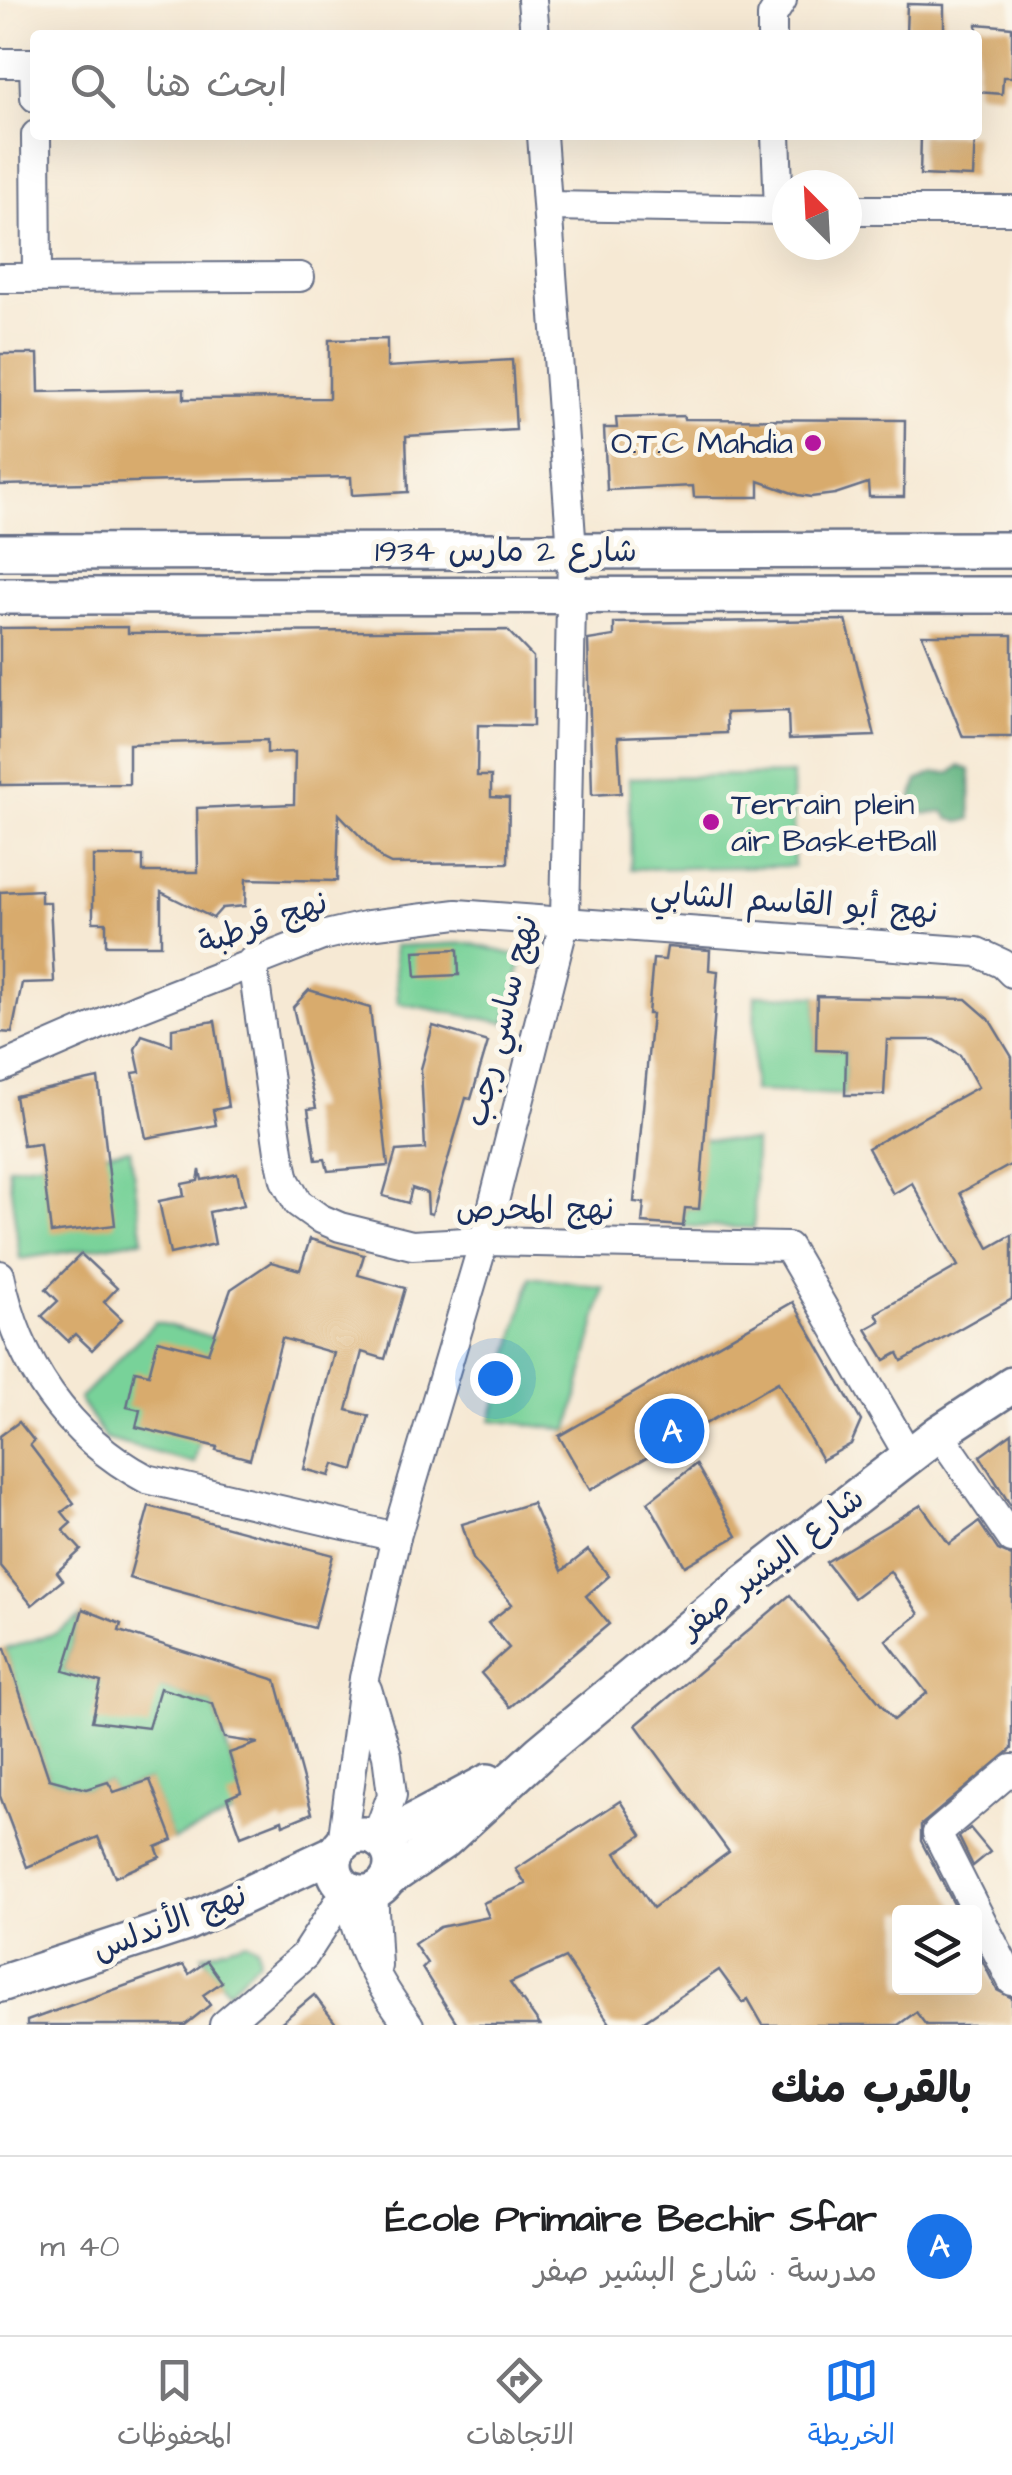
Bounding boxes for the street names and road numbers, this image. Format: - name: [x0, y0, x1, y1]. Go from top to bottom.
- street label: شارع 2 مارس 1934: [375, 529, 637, 574]
- street label: نهج أبو القاسم الشابي: [648, 871, 939, 939]
- street label: نهج قرطبة: [192, 880, 334, 966]
- street label: نهج ساسي رجب: [454, 911, 554, 1132]
- street label: نهج المحرص: [456, 1187, 614, 1232]
- street label: شارع البشير صفر: [668, 1476, 874, 1651]
- street label: نهج الأندلس: [87, 1873, 253, 1973]

